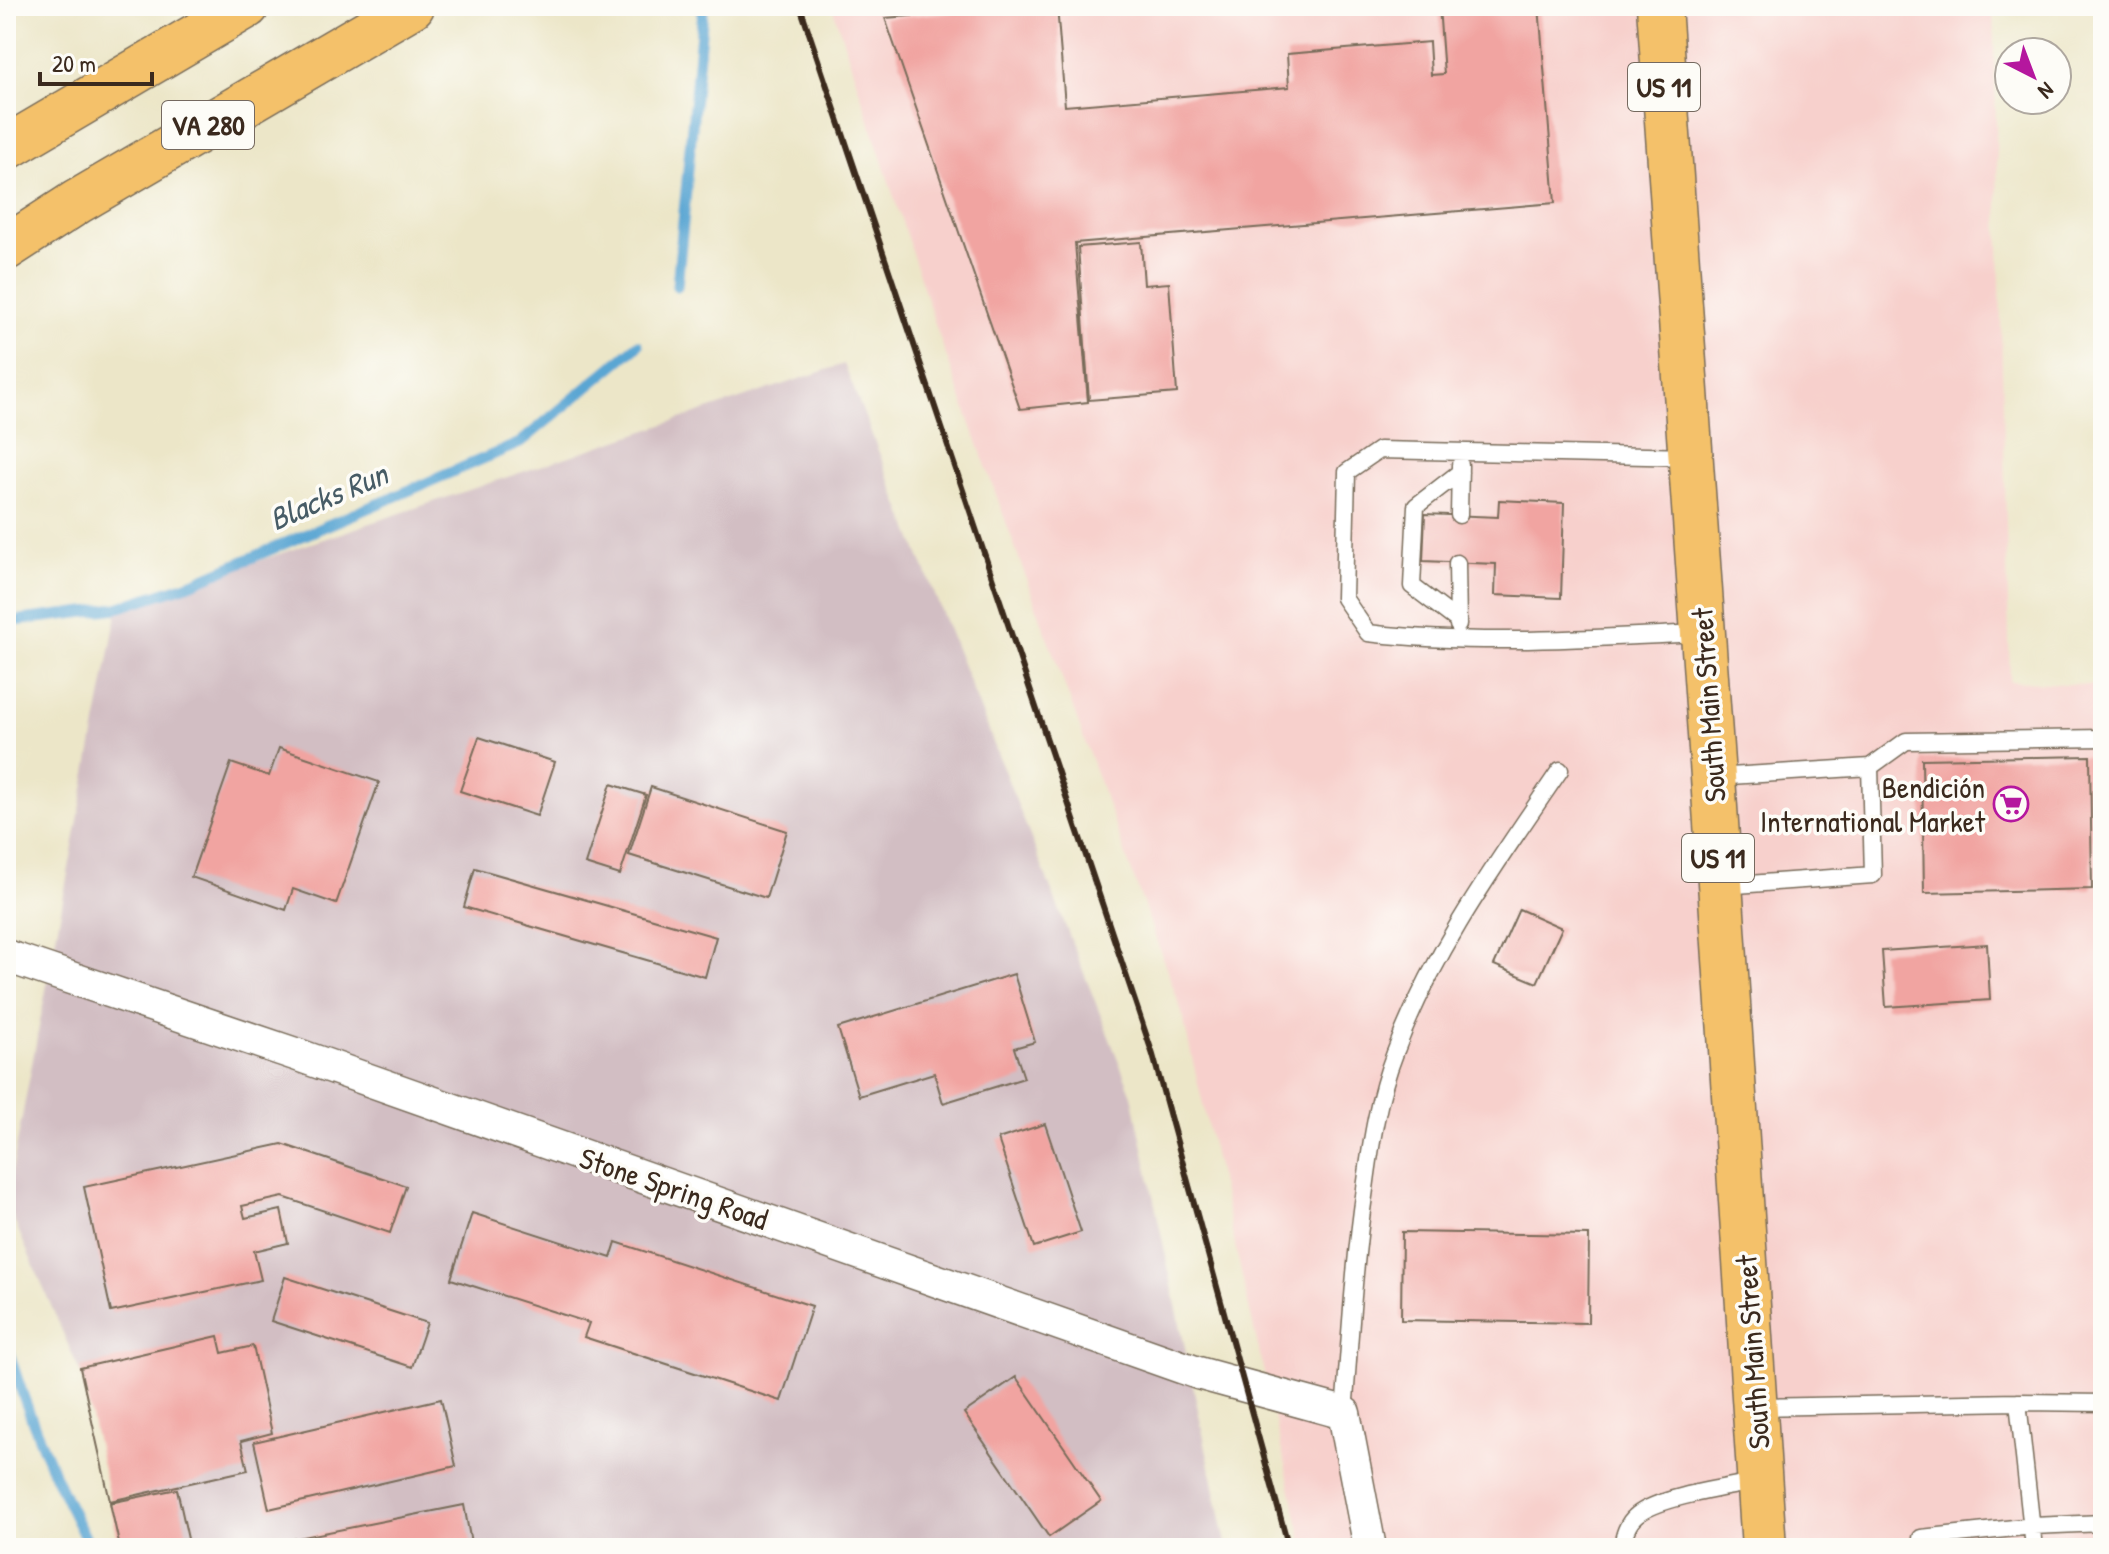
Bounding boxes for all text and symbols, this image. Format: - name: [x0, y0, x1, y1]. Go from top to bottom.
- scale bar: [40, 36, 152, 86]
- north arrow: [1993, 36, 2073, 116]
- text: 20 m: [52, 47, 96, 79]
- road number: US 11: [1628, 63, 1700, 111]
- text: N: [2032, 76, 2061, 106]
- road number: VA 280: [162, 101, 254, 149]
- water label: Blacks Run: [262, 451, 396, 540]
- street label: South Main Street: [1681, 606, 1735, 803]
- place label: Bendición International Market: [1760, 767, 1986, 841]
- supermarket icon: Bendición International Market: [1992, 785, 2030, 823]
- road number: US 11: [1682, 834, 1754, 882]
- street label: Stone Spring Road: [575, 1137, 774, 1239]
- street label: South Main Street: [1725, 1253, 1779, 1450]

